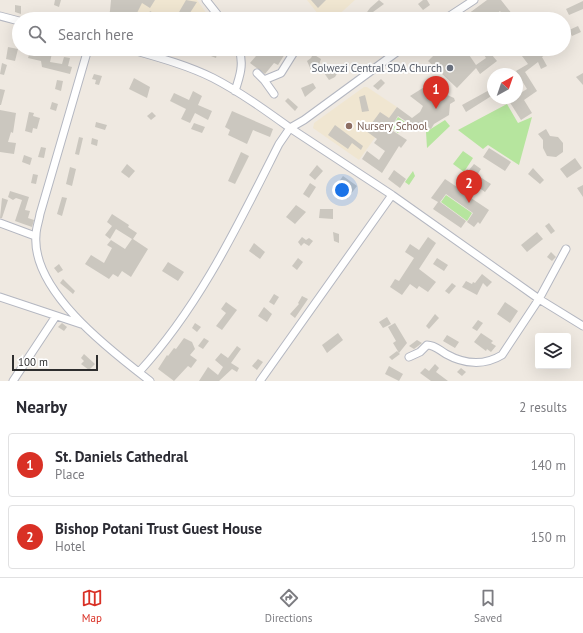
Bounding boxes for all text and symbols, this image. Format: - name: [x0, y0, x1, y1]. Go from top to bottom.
- search box: [12, 12, 571, 56]
- icon: search: [26, 23, 48, 45]
- text: Search here: [58, 25, 134, 44]
- place label: Solwezi Central SDA Church: [312, 61, 442, 75]
- marker: Solwezi Central SDA Church: [445, 63, 455, 73]
- north arrow: [487, 68, 523, 104]
- pin: 1: [423, 76, 449, 109]
- place label: Nursery School: [357, 119, 428, 133]
- marker: Nursery School: [344, 121, 354, 131]
- pin: 2: [456, 170, 482, 203]
- your location: [332, 180, 352, 200]
- map controls: [535, 333, 571, 369]
- button: layers: [535, 333, 571, 369]
- scale bar: [12, 353, 98, 372]
- text: 100 m: [18, 355, 48, 369]
- text: Nearby: [16, 396, 67, 418]
- text: 2 results: [519, 399, 567, 416]
- text: St. Daniels Cathedral: [55, 447, 188, 466]
- text: 1: [26, 457, 34, 474]
- text: 140 m: [531, 457, 566, 474]
- text: Place: [55, 466, 85, 483]
- text: Bishop Potani Trust Guest House: [55, 519, 262, 538]
- text: 2: [26, 529, 34, 546]
- text: 150 m: [531, 529, 566, 546]
- text: Hotel: [55, 538, 85, 555]
- tab: Map: [81, 587, 103, 625]
- tab: Directions: [265, 587, 312, 625]
- tab: Saved: [474, 587, 502, 625]

